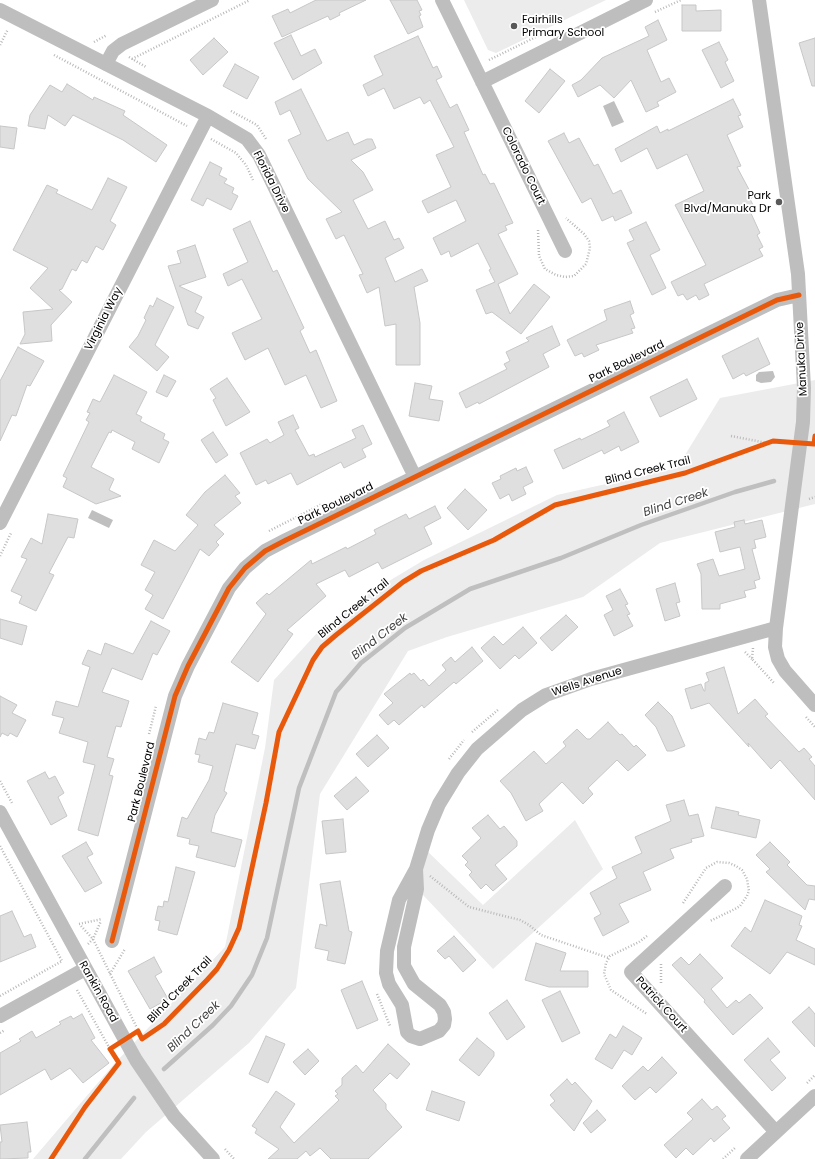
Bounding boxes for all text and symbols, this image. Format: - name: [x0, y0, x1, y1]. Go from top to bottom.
- place label: Fairhills Primary School: [522, 13, 604, 39]
- marker: Fairhills Primary School: [509, 21, 519, 31]
- street label: Colorado Court: [498, 125, 548, 207]
- street label: Florida Drive: [250, 149, 292, 215]
- place label: Park Blvd/Manuka Dr: [684, 189, 771, 215]
- marker: Park Blvd/Manuka Dr: [774, 197, 784, 207]
- street label: Virginia Way: [82, 285, 126, 353]
- street label: Manuka Drive: [793, 321, 811, 397]
- street label: Park Boulevard: [587, 338, 667, 386]
- street label: Blind Creek Trail: [604, 454, 692, 488]
- street label: Park Boulevard: [296, 480, 376, 528]
- water label: Blind Creek: [642, 486, 710, 520]
- street label: Blind Creek Trail: [316, 576, 392, 642]
- water label: Blind Creek: [349, 611, 411, 663]
- street label: Wells Avenue: [550, 664, 624, 700]
- street label: Park Boulevard: [126, 741, 158, 823]
- street label: Blind Creek Trail: [145, 954, 215, 1026]
- street label: Rankin Road: [76, 959, 120, 1025]
- street label: Patrick Court: [632, 974, 690, 1036]
- water label: Blind Creek: [165, 998, 223, 1056]

